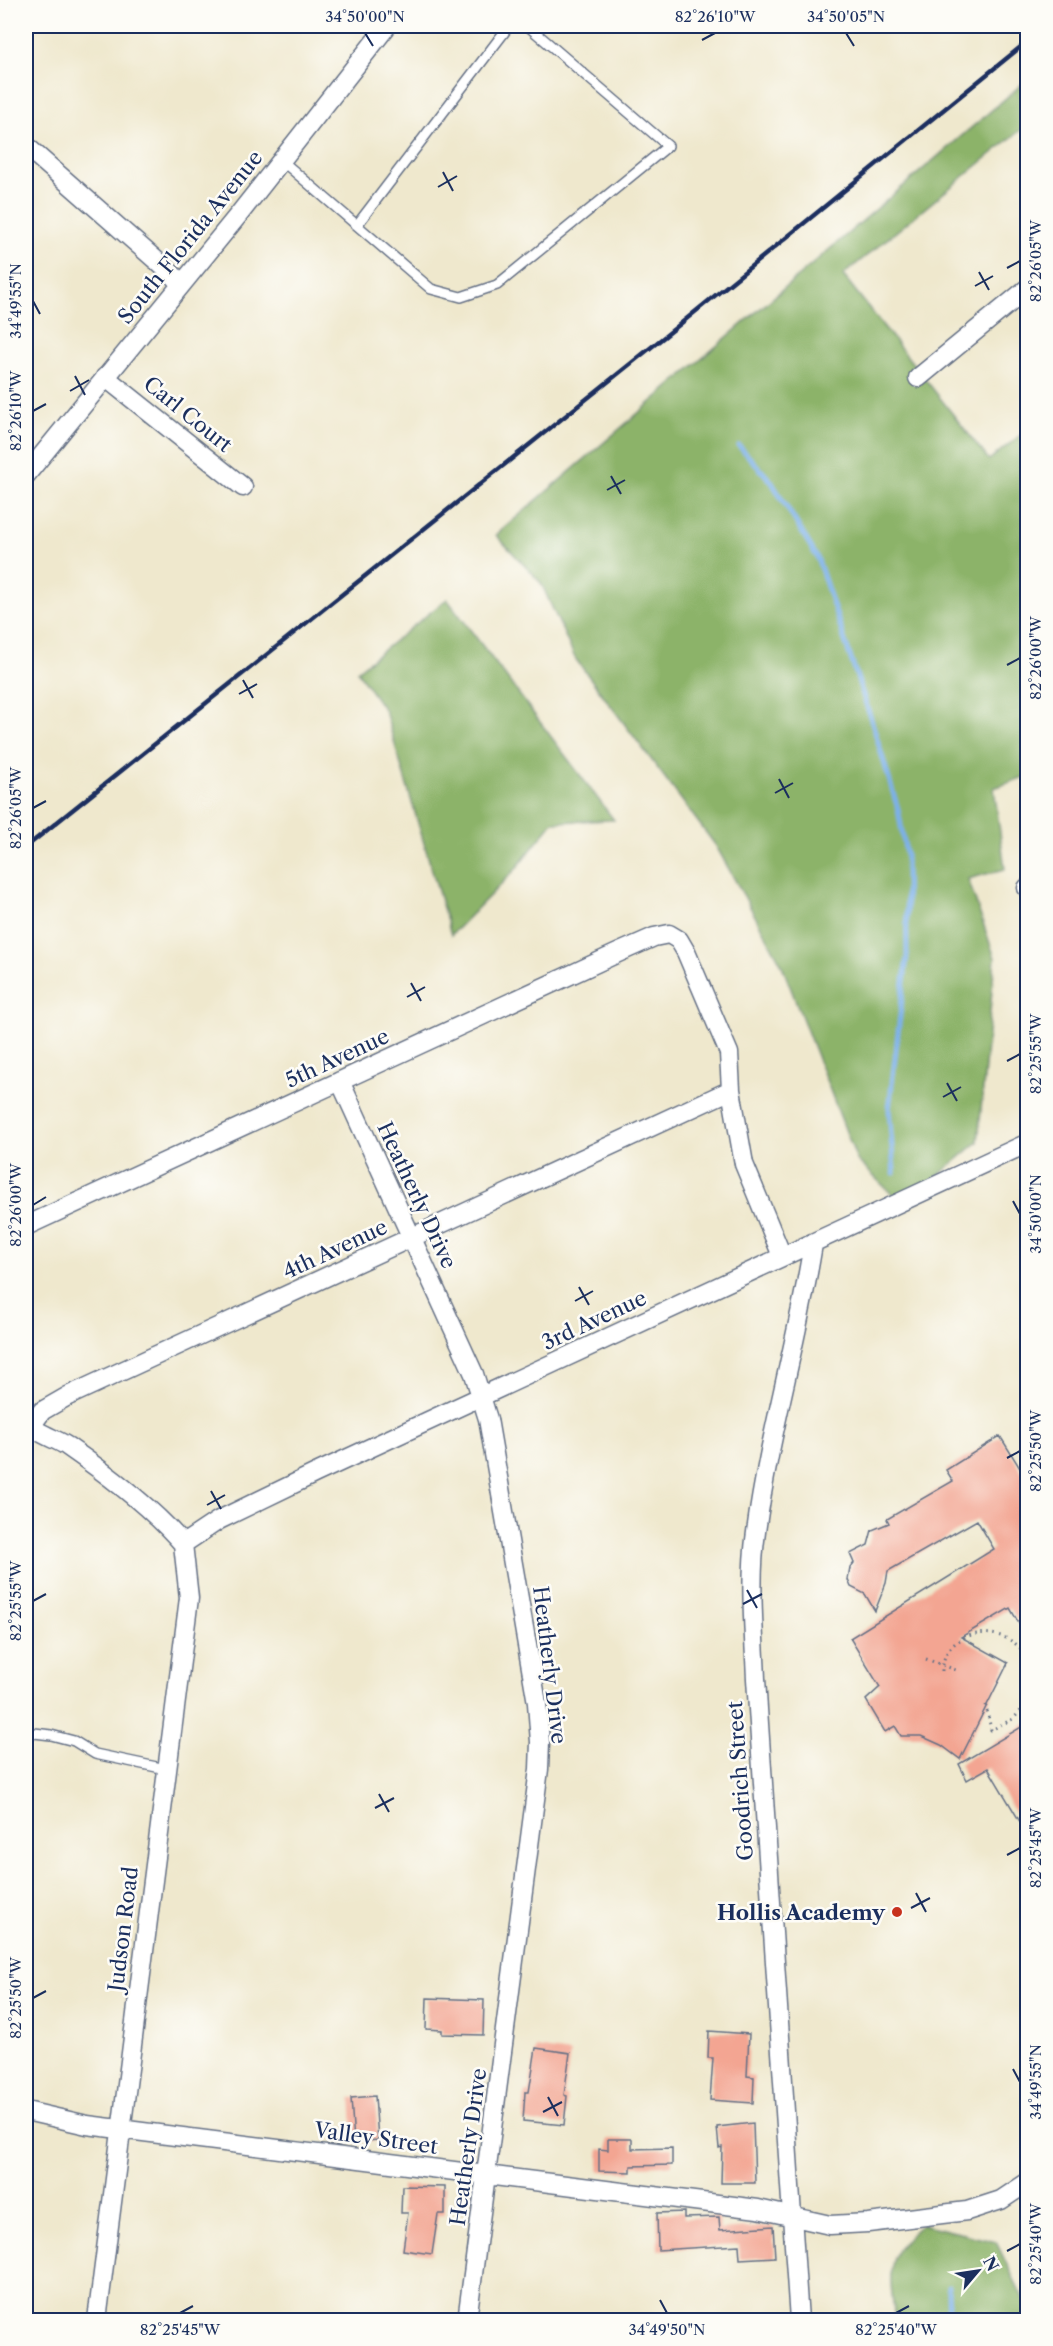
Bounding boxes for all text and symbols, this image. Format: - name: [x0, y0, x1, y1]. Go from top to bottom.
- text: 34°50'00"N: [325, 7, 405, 26]
- text: 82°26'10"W: [675, 7, 756, 26]
- text: 34°50'05"N: [807, 7, 885, 26]
- street label: South Florida Avenue: [112, 145, 268, 329]
- text: 82°26'05"W: [1026, 219, 1045, 302]
- text: 34°49'55"N: [6, 263, 25, 339]
- text: 82°26'10"W: [6, 370, 25, 451]
- street label: Carl Court: [139, 371, 238, 457]
- text: 82°26'00"W: [1026, 615, 1045, 700]
- text: 82°26'05"W: [6, 766, 25, 849]
- text: 82°25'55"W: [1026, 1013, 1045, 1094]
- street label: 5th Avenue: [281, 1023, 393, 1093]
- street label: Heatherly Drive: [372, 1118, 462, 1272]
- text: 82°26'00"W: [6, 1162, 25, 1247]
- text: 34°50'00"N: [1026, 1174, 1045, 1254]
- street label: 4th Avenue: [279, 1214, 391, 1284]
- street label: 3rd Avenue: [538, 1285, 650, 1355]
- text: 82°25'50"W: [1026, 1409, 1045, 1492]
- text: 82°25'55"W: [6, 1560, 25, 1641]
- street label: Heatherly Drive: [528, 1585, 572, 1745]
- street label: Goodrich Street: [722, 1700, 758, 1862]
- text: 82°25'45"W: [1026, 1807, 1045, 1888]
- street label: Judson Road: [103, 1865, 143, 1996]
- place label: Hollis Academy: [717, 1900, 886, 1925]
- marker: Hollis Academy: [890, 1905, 904, 1919]
- text: 82°25'50"W: [6, 1956, 25, 2039]
- text: 34°49'55"N: [1026, 2044, 1045, 2120]
- street label: Heatherly Drive: [445, 2067, 491, 2227]
- street label: Valley Street: [312, 2117, 440, 2159]
- text: 82°25'40"W: [1026, 2202, 1045, 2285]
- north arrow: [948, 2241, 1008, 2301]
- text: N: [979, 2253, 1003, 2275]
- text: 82°25'45"W: [140, 2320, 221, 2339]
- text: 34°49'50"N: [628, 2320, 706, 2339]
- text: 82°25'40"W: [855, 2320, 938, 2339]

